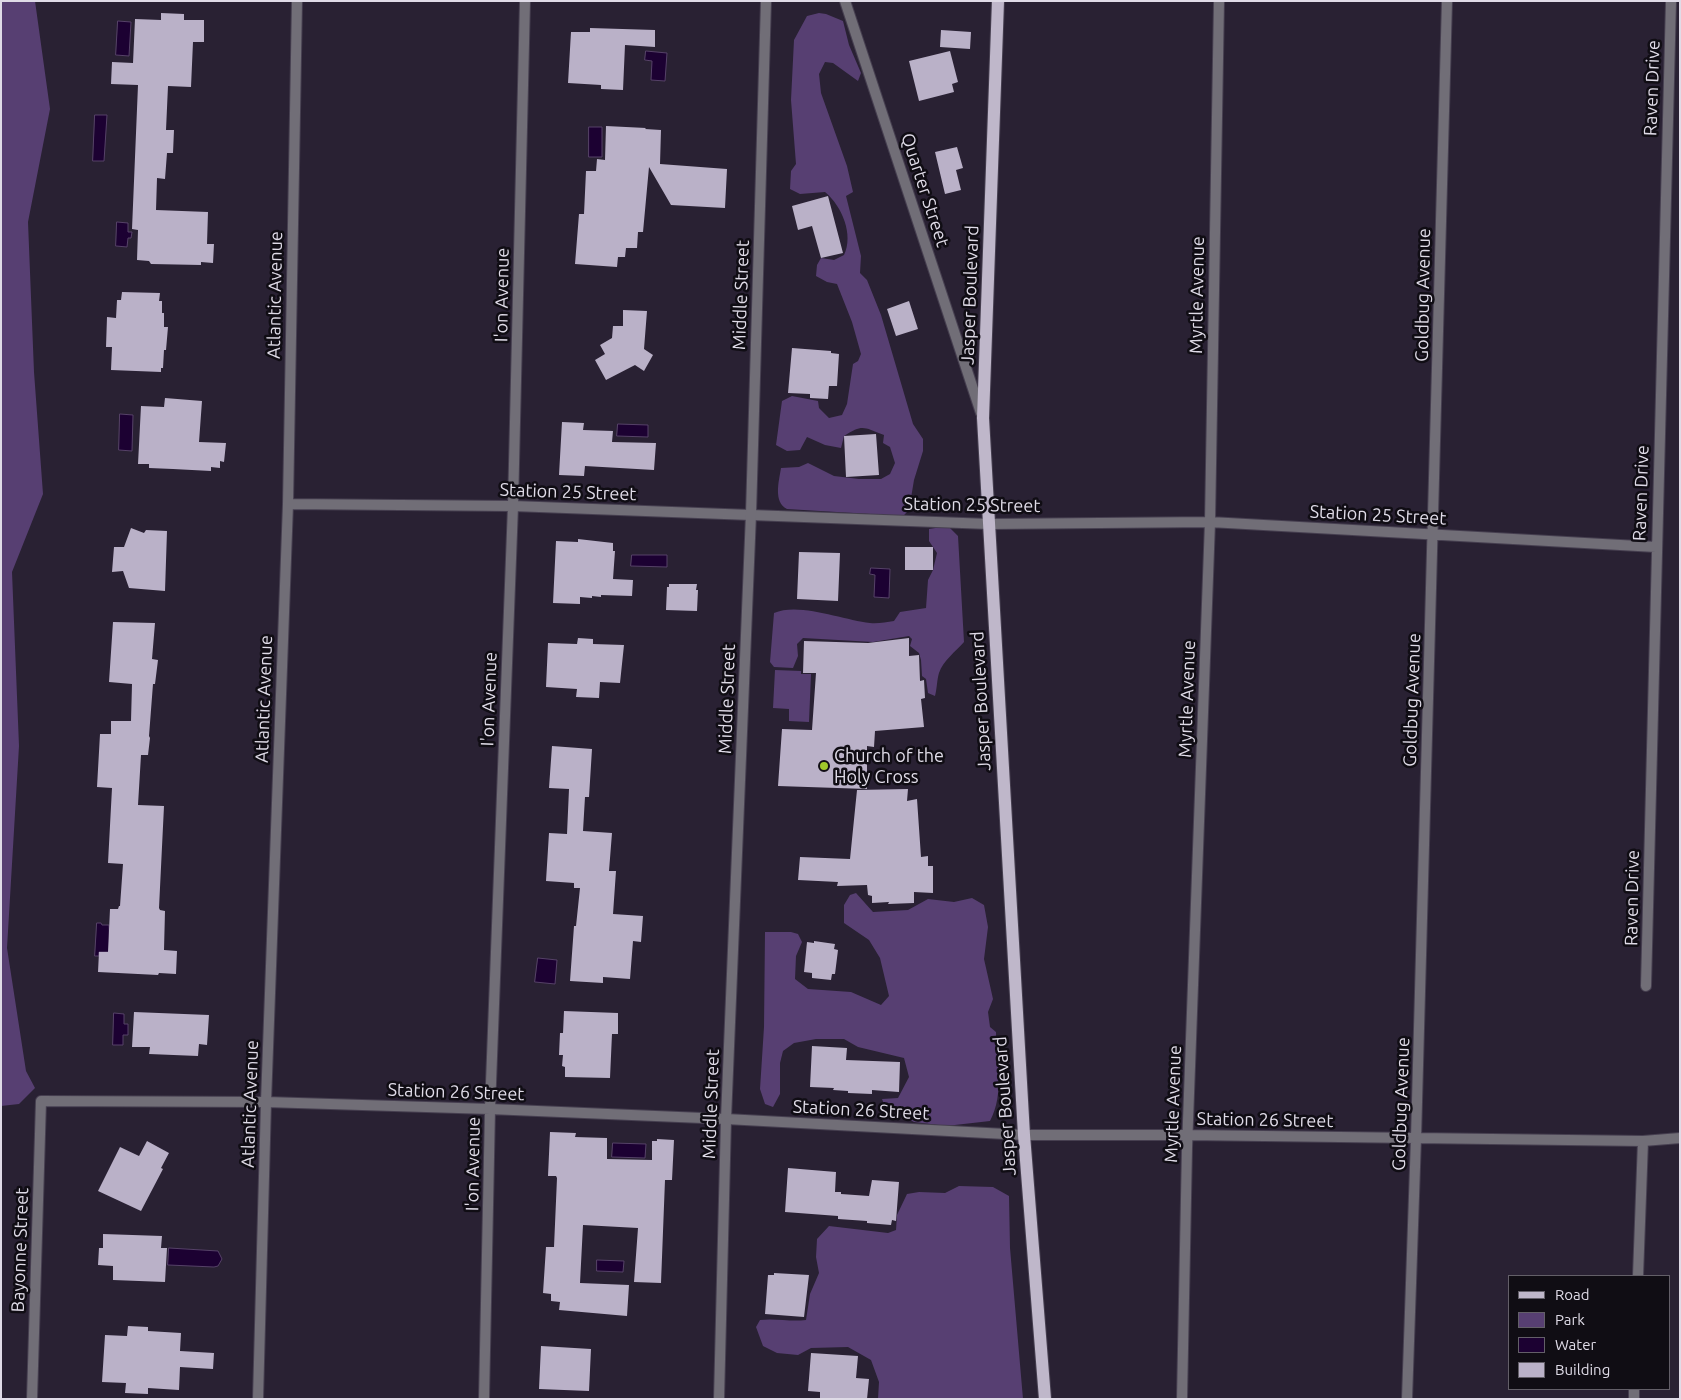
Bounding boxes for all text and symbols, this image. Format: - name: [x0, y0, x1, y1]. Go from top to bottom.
- street label: Raven Drive: [1640, 40, 1664, 136]
- street label: Quarter Street: [896, 130, 954, 250]
- street label: Jasper Boulevard: [957, 225, 983, 365]
- street label: Goldbug Avenue: [1411, 228, 1435, 362]
- street label: Atlantic Avenue: [263, 231, 287, 359]
- street label: Myrtle Avenue: [1185, 236, 1209, 354]
- street label: Middle Street: [728, 240, 754, 350]
- street label: I'on Avenue: [490, 248, 514, 342]
- street label: Raven Drive: [1629, 445, 1653, 541]
- street label: Station 25 Street: [499, 479, 637, 505]
- street label: Station 25 Street: [903, 493, 1041, 517]
- street label: Station 25 Street: [1309, 501, 1447, 529]
- street label: Jasper Boulevard: [967, 631, 995, 771]
- street label: Goldbug Avenue: [1399, 633, 1425, 767]
- street label: Atlantic Avenue: [251, 635, 277, 763]
- street label: Myrtle Avenue: [1174, 640, 1200, 758]
- street label: Middle Street: [714, 644, 740, 754]
- street label: I'on Avenue: [477, 651, 501, 747]
- place label: Church of the Holy Cross: [834, 745, 944, 788]
- marker: Church of the Holy Cross: [818, 760, 830, 772]
- street label: Raven Drive: [1620, 850, 1644, 946]
- street label: Jasper Boulevard: [989, 1036, 1021, 1176]
- street label: Goldbug Avenue: [1388, 1037, 1414, 1171]
- street label: Atlantic Avenue: [237, 1040, 263, 1168]
- street label: Myrtle Avenue: [1160, 1045, 1186, 1163]
- street label: Middle Street: [698, 1049, 724, 1159]
- street label: Station 26 Street: [387, 1079, 525, 1105]
- street label: Station 26 Street: [792, 1096, 930, 1124]
- street label: Station 26 Street: [1196, 1108, 1334, 1132]
- street label: I'on Avenue: [461, 1117, 485, 1211]
- street label: Bayonne Street: [7, 1187, 33, 1313]
- legend: [1508, 1275, 1671, 1390]
- text: Road: [1555, 1286, 1590, 1303]
- text: Park: [1555, 1311, 1585, 1328]
- text: Water: [1555, 1336, 1596, 1353]
- text: Building: [1555, 1361, 1610, 1378]

